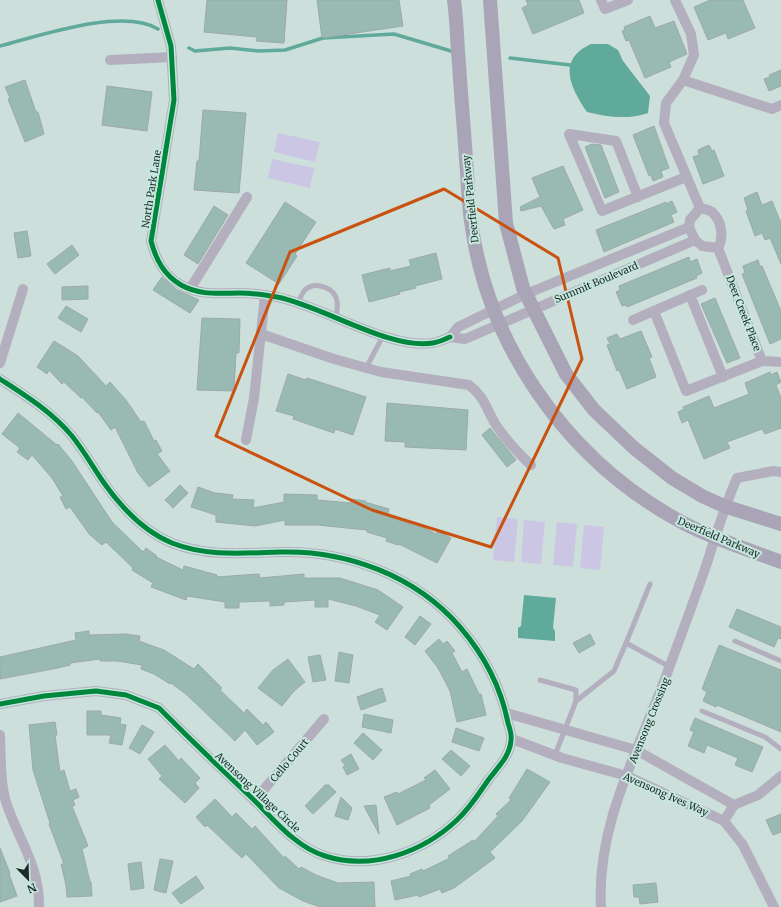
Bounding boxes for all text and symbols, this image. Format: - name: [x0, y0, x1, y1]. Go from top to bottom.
- street label: North Park Lane: [139, 149, 164, 229]
- street label: Deerfield Parkway: [459, 154, 482, 244]
- street label: Summit Boulevard: [552, 259, 640, 306]
- street label: Deer Creek Place: [723, 273, 764, 353]
- street label: Deerfield Parkway: [676, 514, 762, 561]
- street label: Avensong Crossing: [626, 675, 673, 766]
- street label: Cello Court: [267, 736, 311, 785]
- street label: Avensong Village Circle: [212, 749, 303, 835]
- street label: Avensong Ives Way: [620, 769, 710, 819]
- north arrow: [8, 859, 48, 899]
- text: N: [25, 880, 39, 896]

